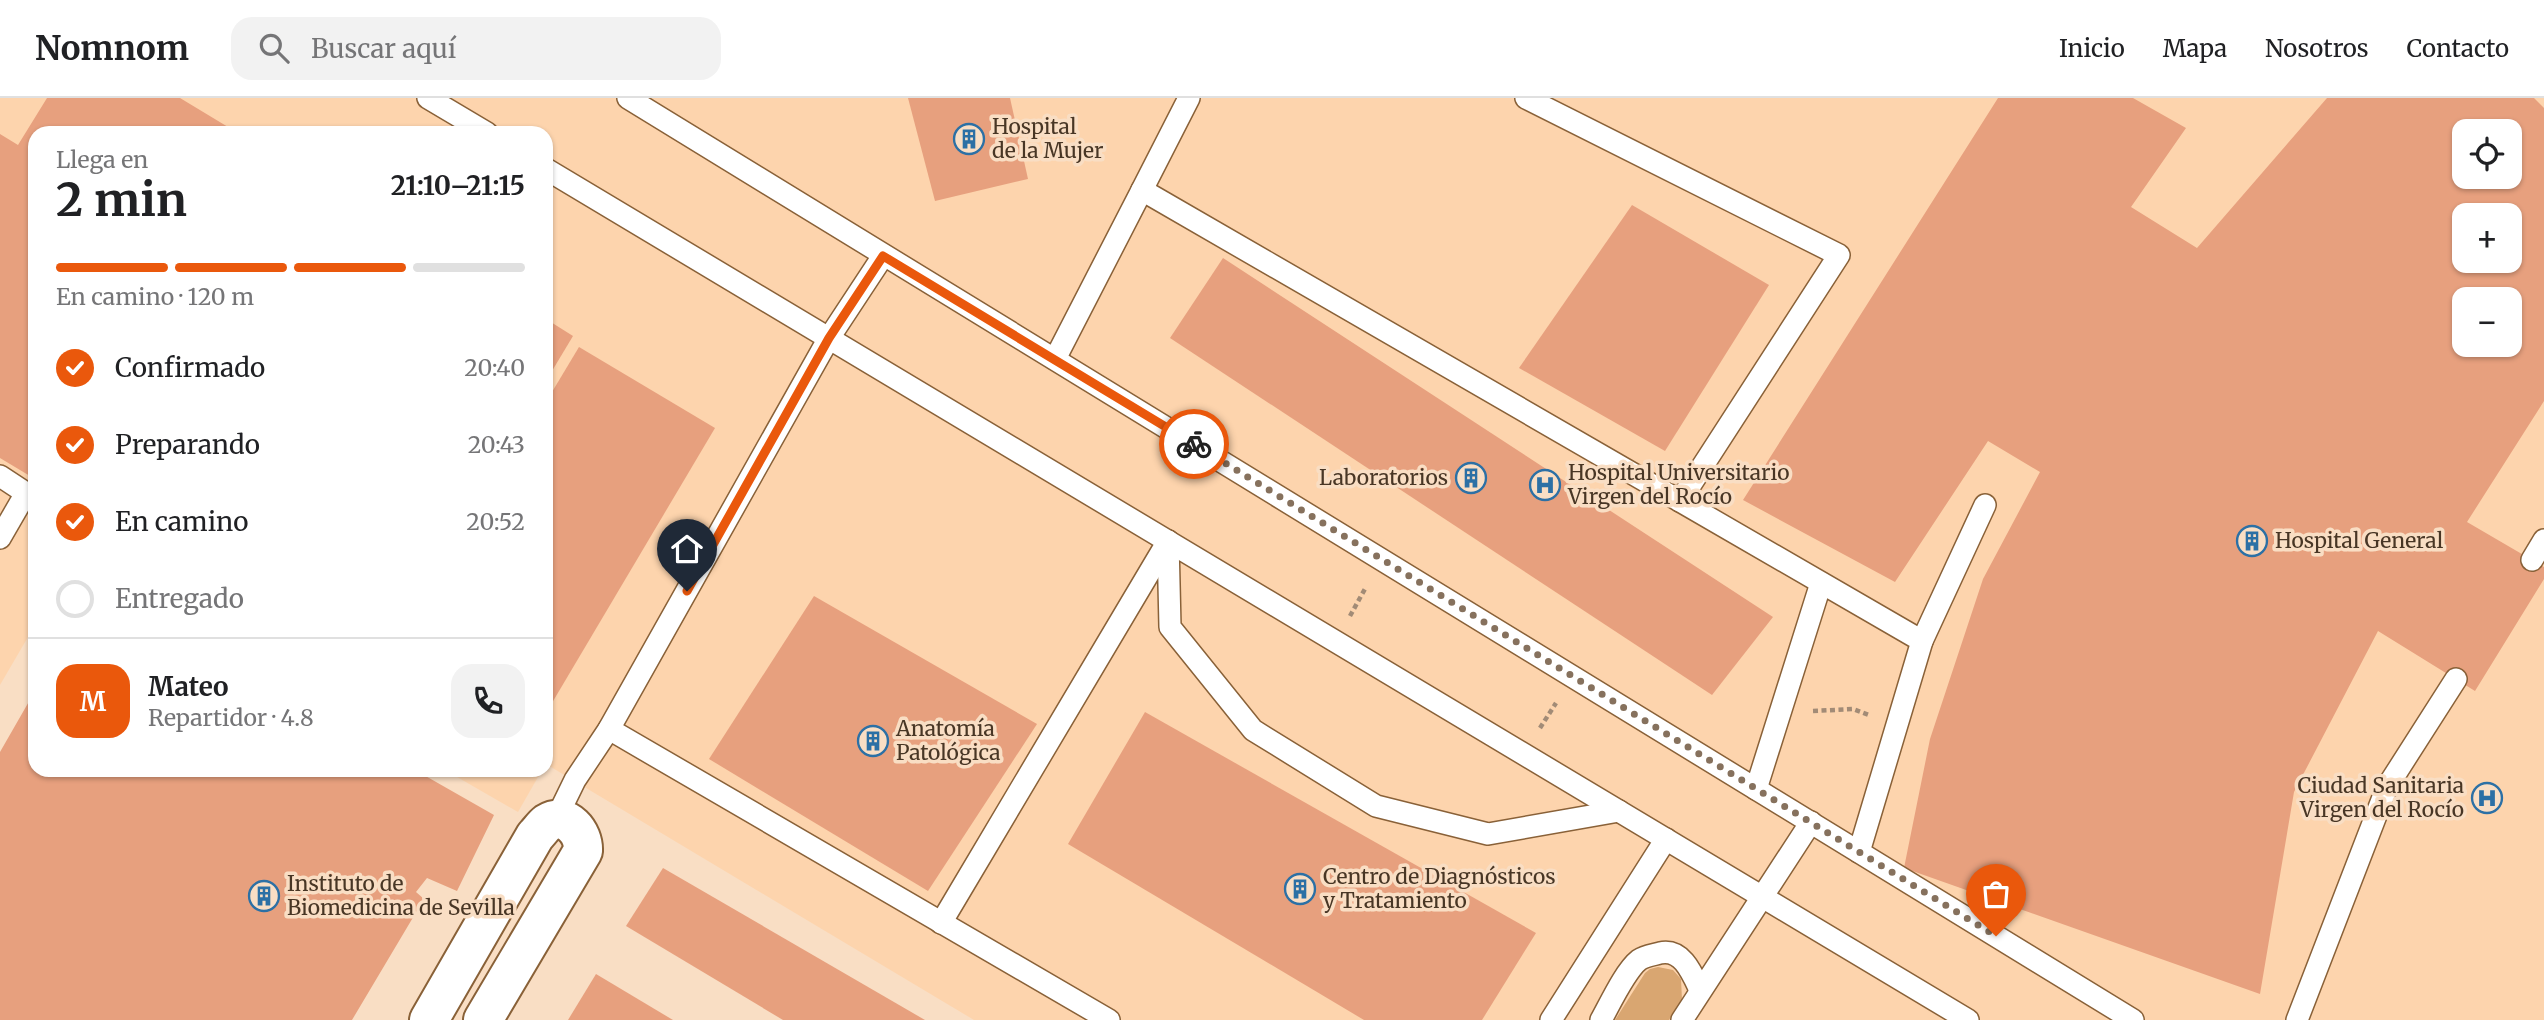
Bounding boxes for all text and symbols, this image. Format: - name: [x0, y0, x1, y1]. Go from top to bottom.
- search box: [231, 17, 721, 80]
- text: Nomnom: [35, 28, 189, 69]
- icon: search: [255, 29, 293, 67]
- text: Buscar aquí: [311, 32, 456, 65]
- text: Inicio: [2059, 33, 2125, 64]
- text: Mapa: [2163, 33, 2227, 64]
- text: Nosotros: [2265, 33, 2369, 64]
- text: Contacto: [2407, 33, 2509, 64]
- place label: Hospital de la Mujer: [992, 113, 1103, 164]
- map controls: [2452, 119, 2522, 357]
- button: locate: [2452, 119, 2522, 189]
- building icon: Hospital de la Mujer: [952, 122, 986, 156]
- text: Llega en: [56, 145, 148, 174]
- text: 21:10–21:15: [391, 169, 525, 202]
- text: 2 min: [56, 171, 187, 229]
- button: +: [2452, 203, 2522, 273]
- text: En camino · 120 m: [56, 282, 254, 311]
- button: −: [2452, 287, 2522, 357]
- icon: check: [56, 349, 94, 387]
- text: Confirmado: [115, 351, 265, 384]
- text: 20:40: [464, 353, 525, 382]
- courier: [1159, 409, 1229, 479]
- icon: bike: [1175, 425, 1213, 463]
- icon: check: [56, 426, 94, 464]
- text: Preparando: [115, 428, 260, 461]
- text: 20:43: [468, 430, 525, 459]
- place label: Hospital Universitario Virgen del Rocío: [1567, 459, 1790, 510]
- building icon: Laboratorios: [1454, 461, 1488, 495]
- place label: Laboratorios: [1319, 464, 1448, 491]
- hospital icon: Hospital Universitario Virgen del Rocío: [1528, 468, 1562, 502]
- icon: check: [56, 503, 94, 541]
- text: En camino: [115, 505, 248, 538]
- text: 20:52: [466, 507, 525, 536]
- pin: [657, 519, 717, 591]
- building icon: Hospital General: [2235, 524, 2269, 558]
- place label: Hospital General: [2275, 527, 2444, 554]
- icon: home: [668, 530, 706, 568]
- text: Entregado: [115, 582, 244, 615]
- button: phone: [451, 664, 525, 738]
- text: Mateo: [148, 670, 229, 703]
- text: M: [80, 685, 106, 718]
- text: Repartidor · 4.8: [148, 703, 314, 732]
- place label: Anatomía Patológica: [895, 715, 1000, 766]
- building icon: Anatomía Patológica: [856, 724, 890, 758]
- place label: Ciudad Sanitaria Virgen del Rocío: [2297, 772, 2464, 823]
- hospital icon: Ciudad Sanitaria Virgen del Rocío: [2470, 781, 2504, 815]
- place label: Centro de Diagnósticos y Tratamiento: [1323, 863, 1555, 914]
- pin: [1966, 864, 2026, 936]
- place label: Instituto de Biomedicina de Sevilla: [287, 870, 515, 921]
- building icon: Centro de Diagnósticos y Tratamiento: [1283, 872, 1317, 906]
- icon: bag: [1977, 875, 2015, 913]
- building icon: Instituto de Biomedicina de Sevilla: [247, 879, 281, 913]

